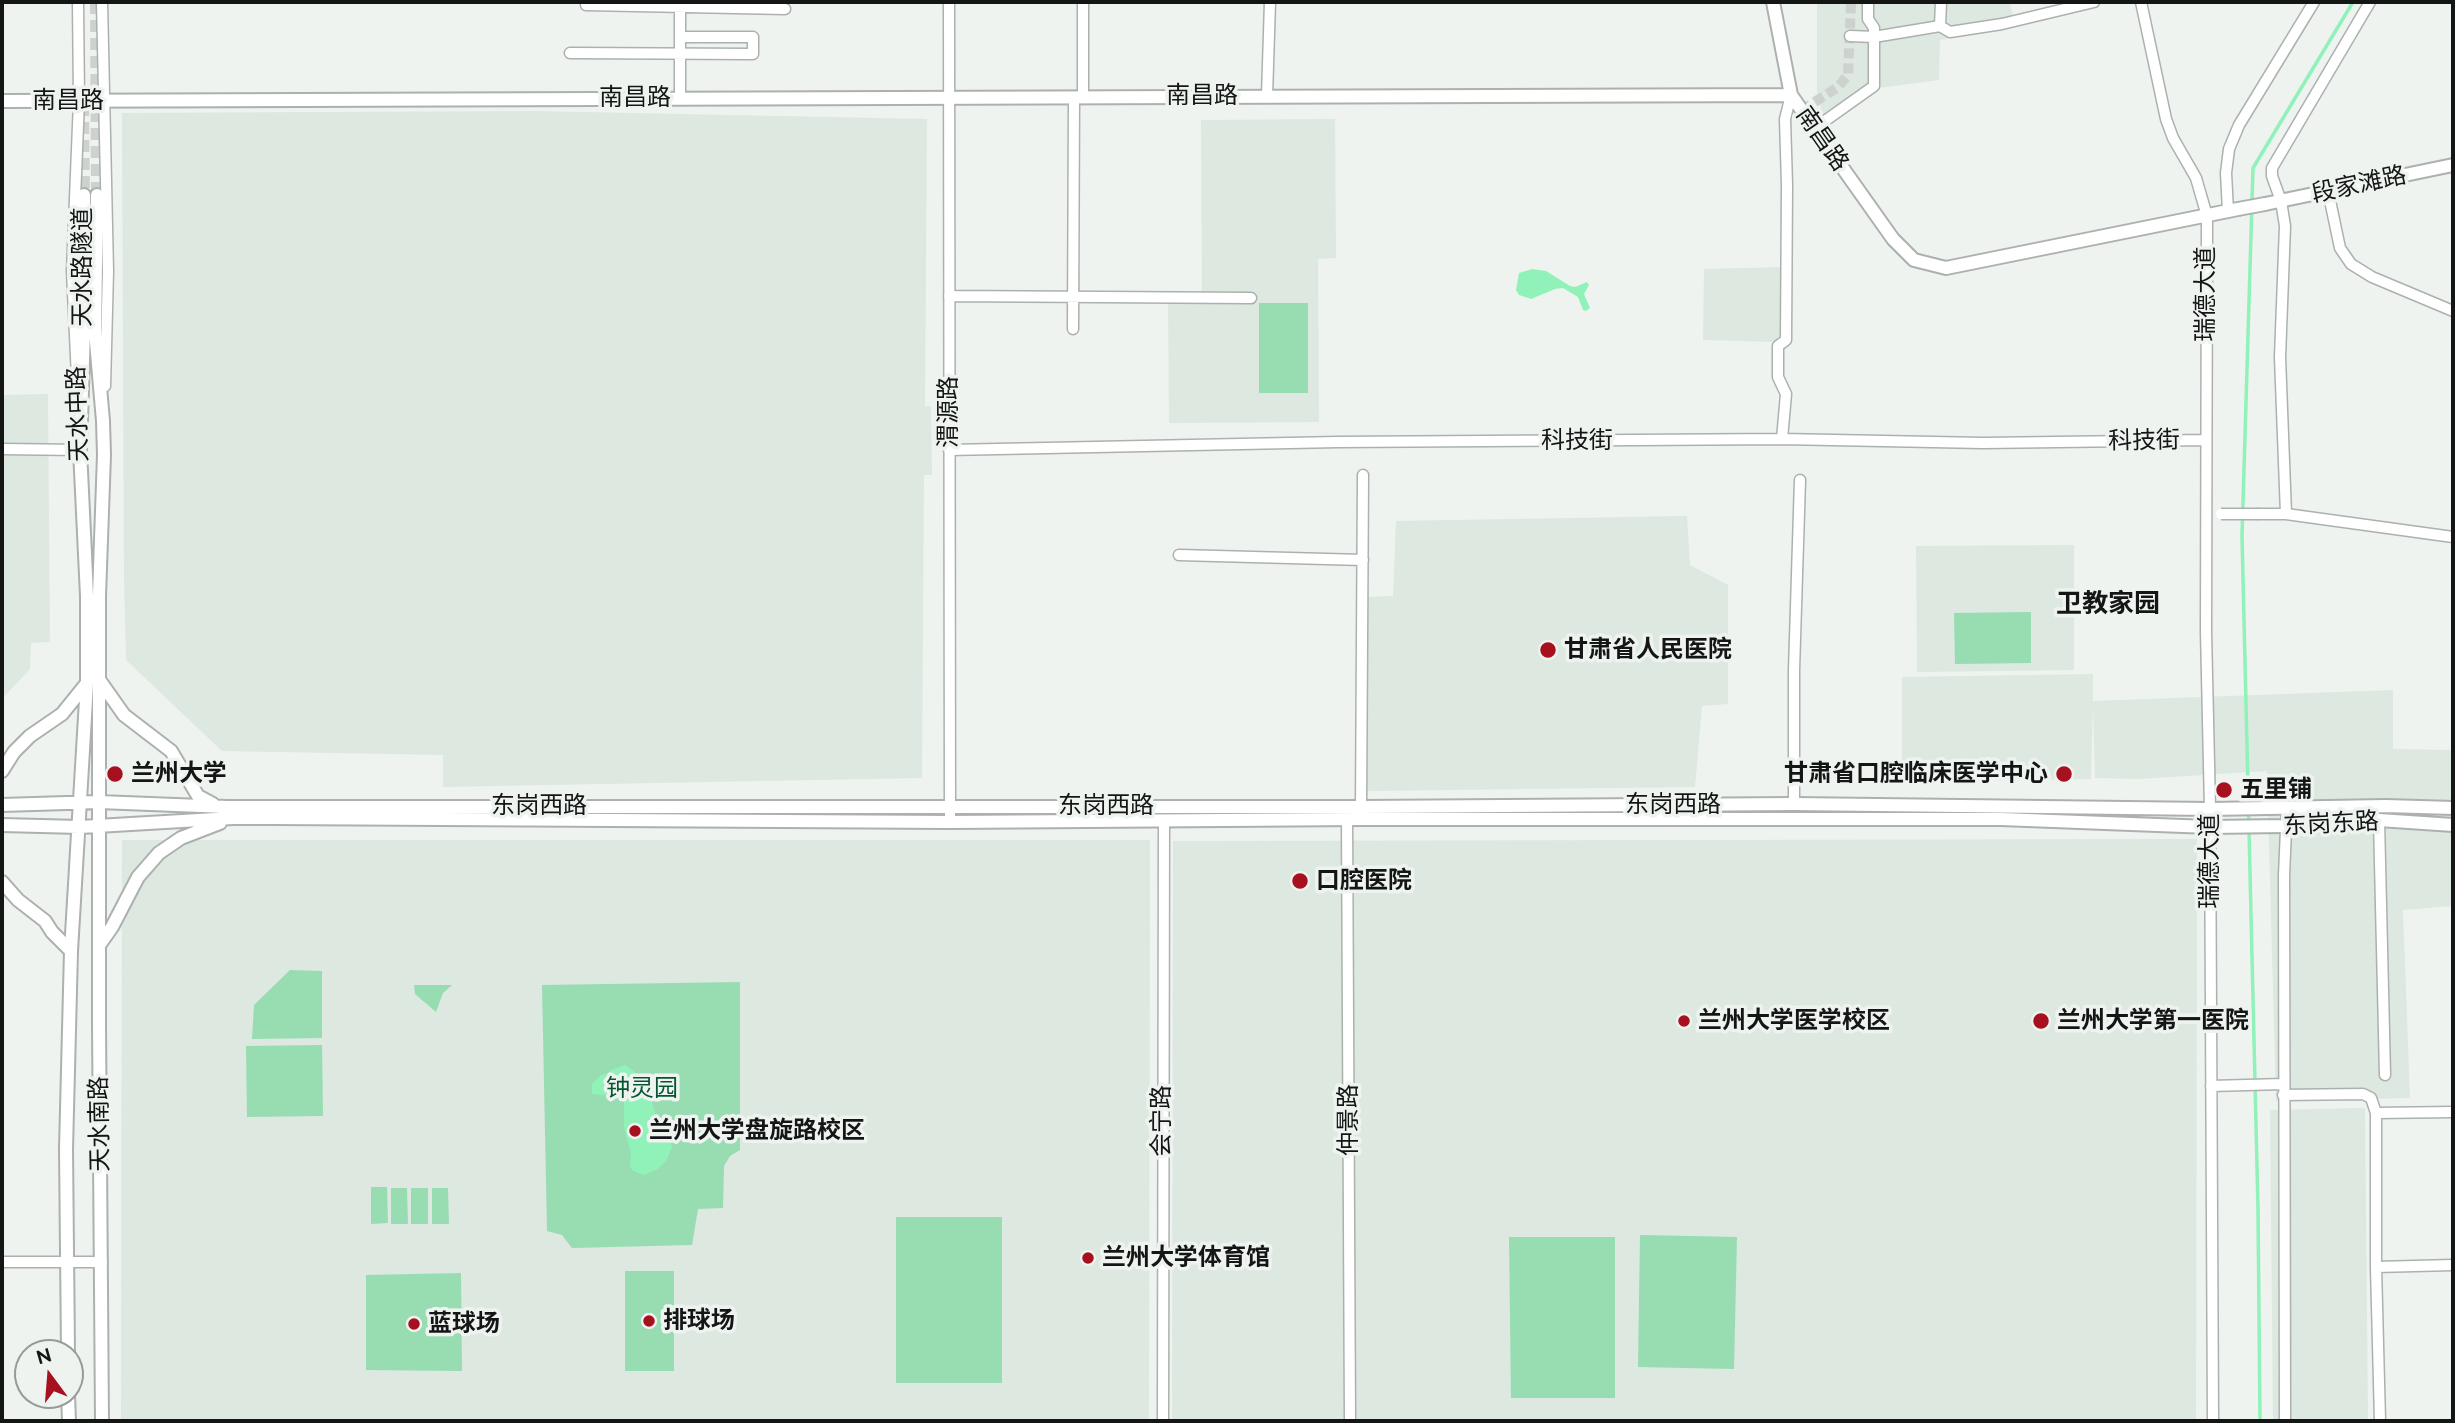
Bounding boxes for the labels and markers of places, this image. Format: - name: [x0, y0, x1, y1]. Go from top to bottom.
- place label: 甘肃省人民医院: [1564, 636, 1732, 664]
- marker: 甘肃省人民医院: [1538, 640, 1558, 660]
- place label: 兰州大学: [131, 760, 227, 788]
- place label: 甘肃省口腔临床医学中心: [1784, 760, 2048, 788]
- marker: 兰州大学: [105, 764, 125, 784]
- marker: 甘肃省口腔临床医学中心: [2054, 764, 2074, 784]
- place label: 五里铺: [2240, 776, 2312, 804]
- marker: 五里铺: [2214, 780, 2234, 800]
- place label: 口腔医院: [1316, 867, 1412, 895]
- marker: 口腔医院: [1290, 871, 1310, 891]
- place label: 兰州大学医学校区: [1698, 1007, 1890, 1035]
- place label: 兰州大学第一医院: [2057, 1007, 2249, 1035]
- marker: 兰州大学第一医院: [2031, 1011, 2051, 1031]
- marker: 兰州大学医学校区: [1676, 1013, 1692, 1029]
- place label: 兰州大学盘旋路校区: [649, 1117, 865, 1145]
- marker: 兰州大学盘旋路校区: [627, 1123, 643, 1139]
- place label: 兰州大学体育馆: [1102, 1244, 1270, 1272]
- marker: 兰州大学体育馆: [1080, 1250, 1096, 1266]
- place label: 排球场: [663, 1307, 735, 1335]
- place label: 蓝球场: [428, 1310, 500, 1338]
- marker: 排球场: [641, 1313, 657, 1329]
- marker: 蓝球场: [406, 1316, 422, 1332]

